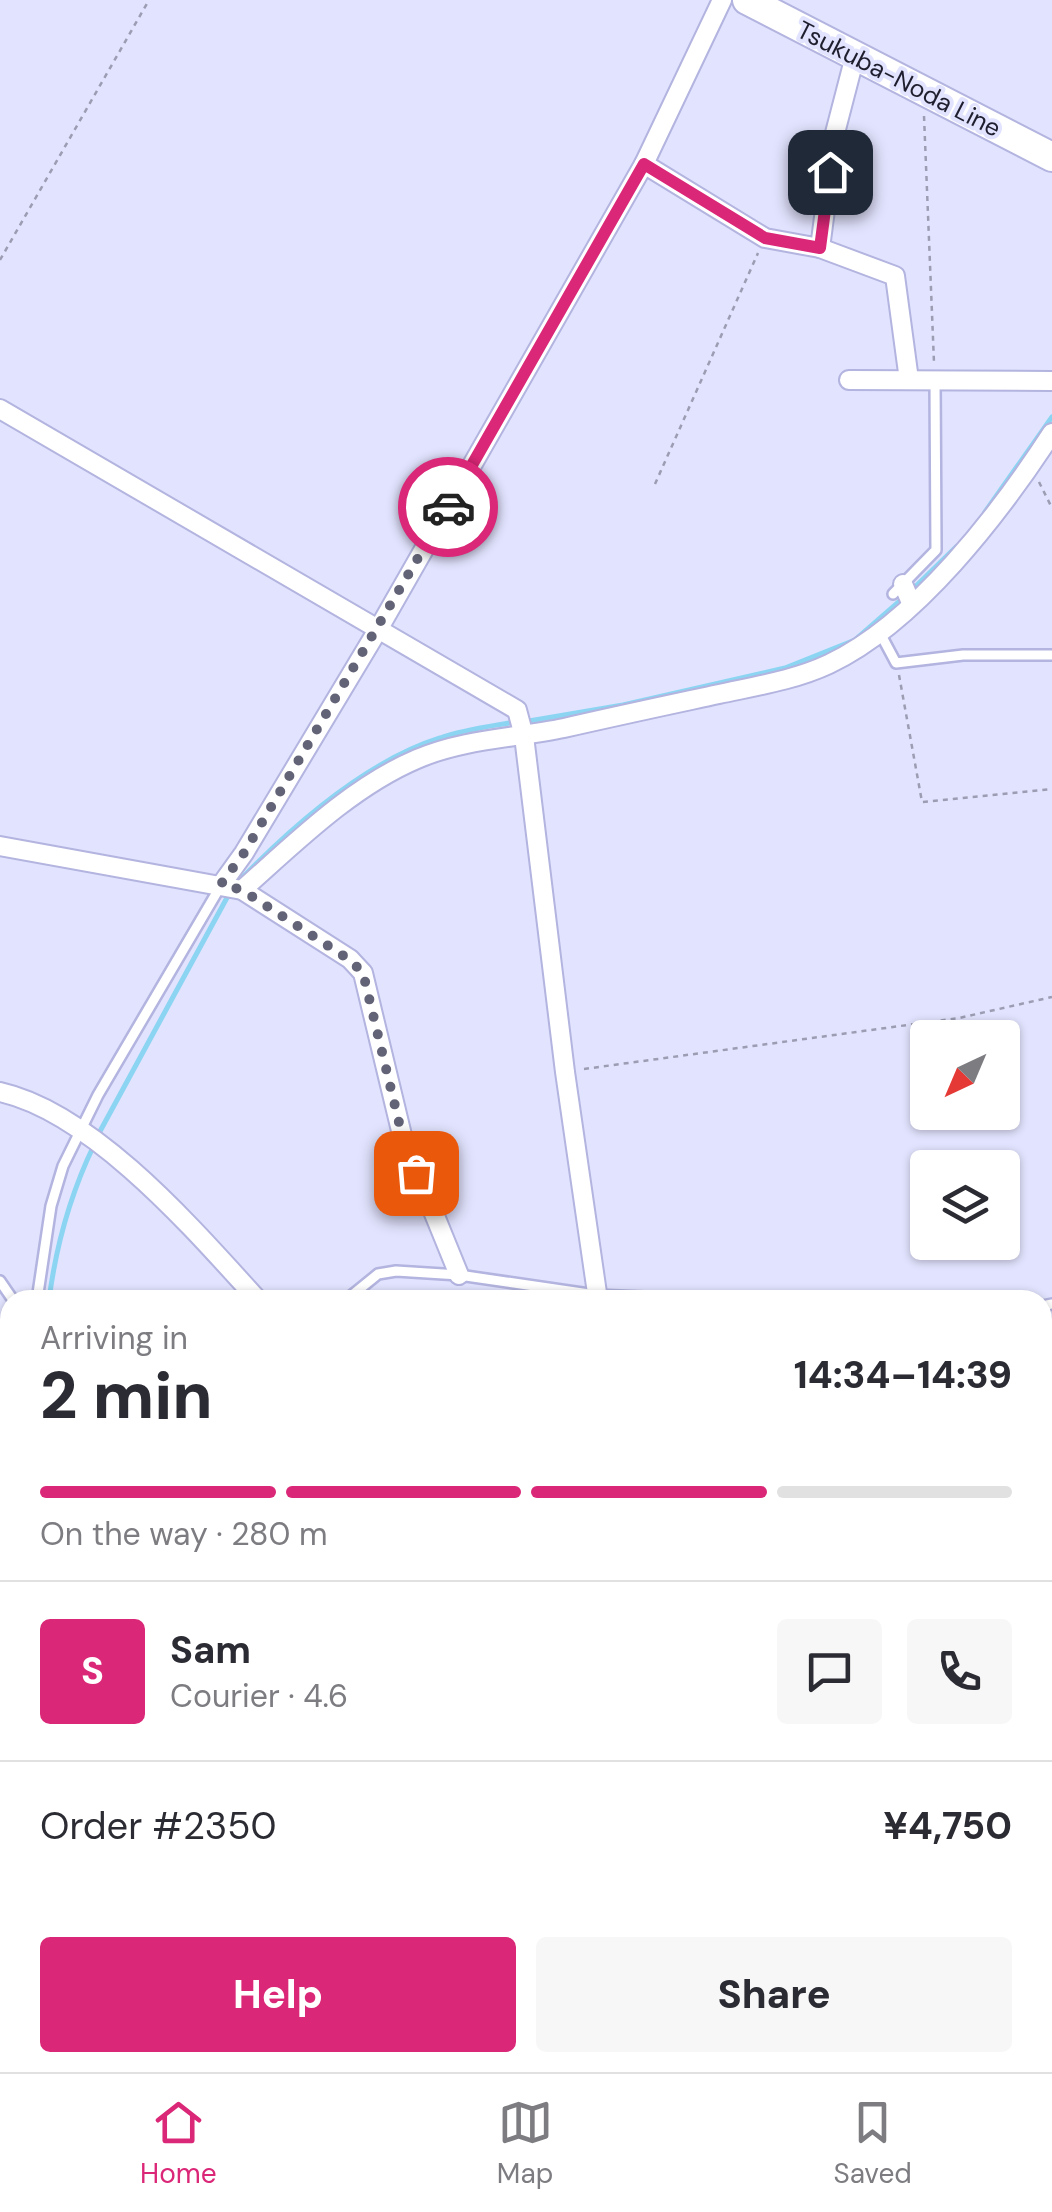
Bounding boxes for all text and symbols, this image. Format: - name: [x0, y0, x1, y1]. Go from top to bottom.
- street label: Tsukuba-Noda Line: [791, 13, 1007, 145]
- pin: [788, 130, 873, 215]
- icon: home: [803, 145, 858, 200]
- courier: [398, 457, 498, 557]
- icon: car: [421, 480, 476, 535]
- north arrow: [910, 1020, 1020, 1130]
- map controls: [910, 1020, 1020, 1260]
- pin: [374, 1131, 459, 1216]
- icon: bag: [389, 1146, 444, 1201]
- button: layers: [910, 1150, 1020, 1260]
- text: Arriving in: [40, 1317, 188, 1359]
- text: 14:34–14:39: [794, 1350, 1012, 1400]
- text: 2 min: [40, 1354, 213, 1438]
- text: On the way · 280 m: [40, 1513, 327, 1555]
- button: chat: [777, 1619, 882, 1724]
- button: phone: [907, 1619, 1012, 1724]
- text: Sam: [170, 1625, 251, 1675]
- text: S: [81, 1646, 104, 1696]
- text: Courier · 4.6: [170, 1675, 348, 1717]
- text: Order #2350: [40, 1801, 276, 1851]
- text: ¥4,750: [883, 1801, 1012, 1851]
- button: Help: [40, 1937, 516, 2052]
- button: Share: [536, 1937, 1012, 2052]
- tab: Home: [140, 2095, 217, 2192]
- tab: Map: [497, 2095, 553, 2192]
- tab: Saved: [833, 2095, 912, 2192]

